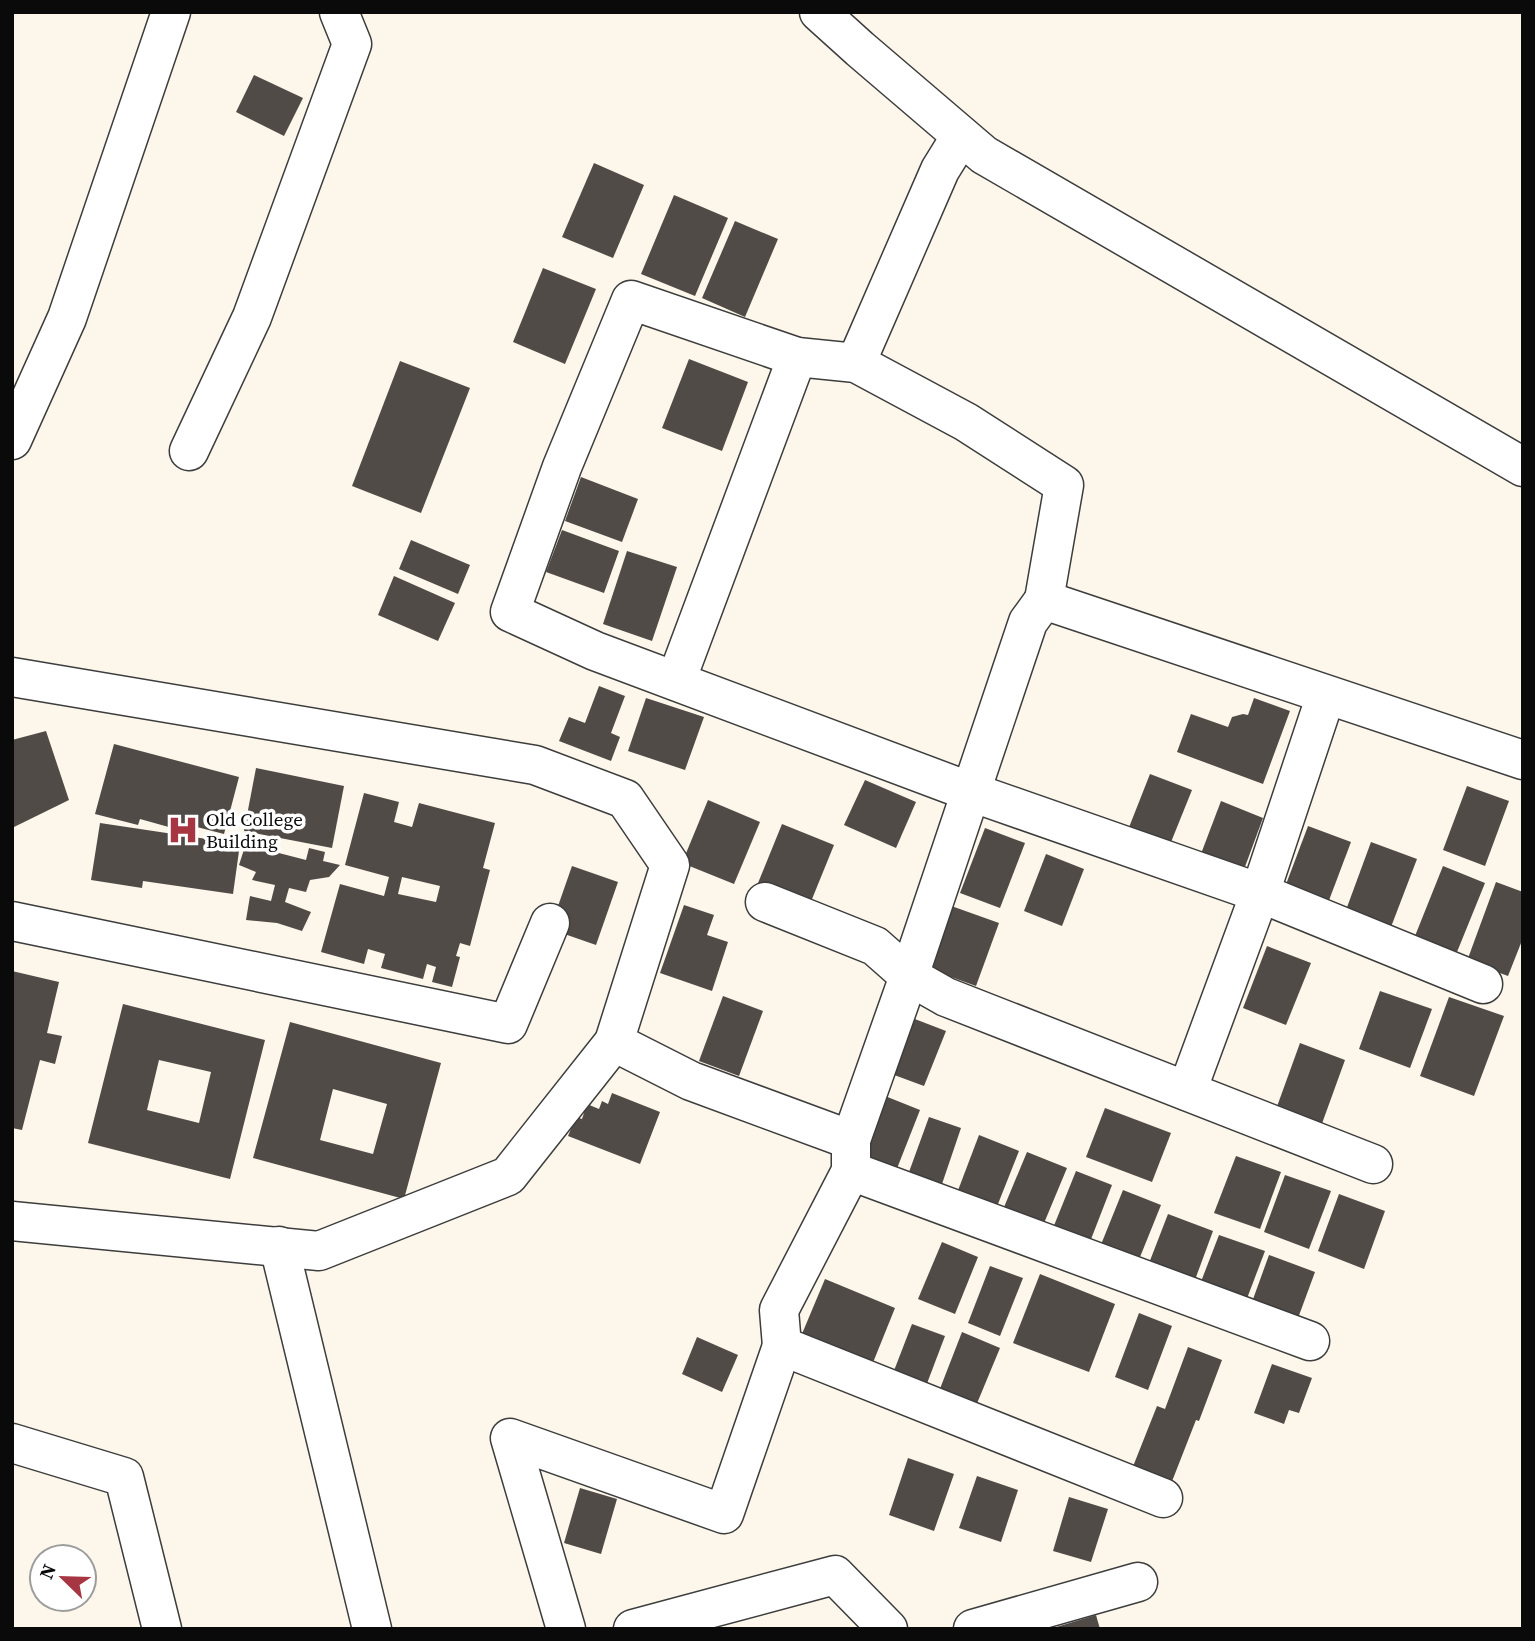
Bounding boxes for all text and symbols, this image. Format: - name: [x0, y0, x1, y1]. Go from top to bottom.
- place label: Old College Building: [206, 806, 303, 854]
- hospital icon: Old College Building: [166, 813, 200, 847]
- north arrow: [28, 1543, 98, 1613]
- text: N: [33, 1560, 62, 1583]

